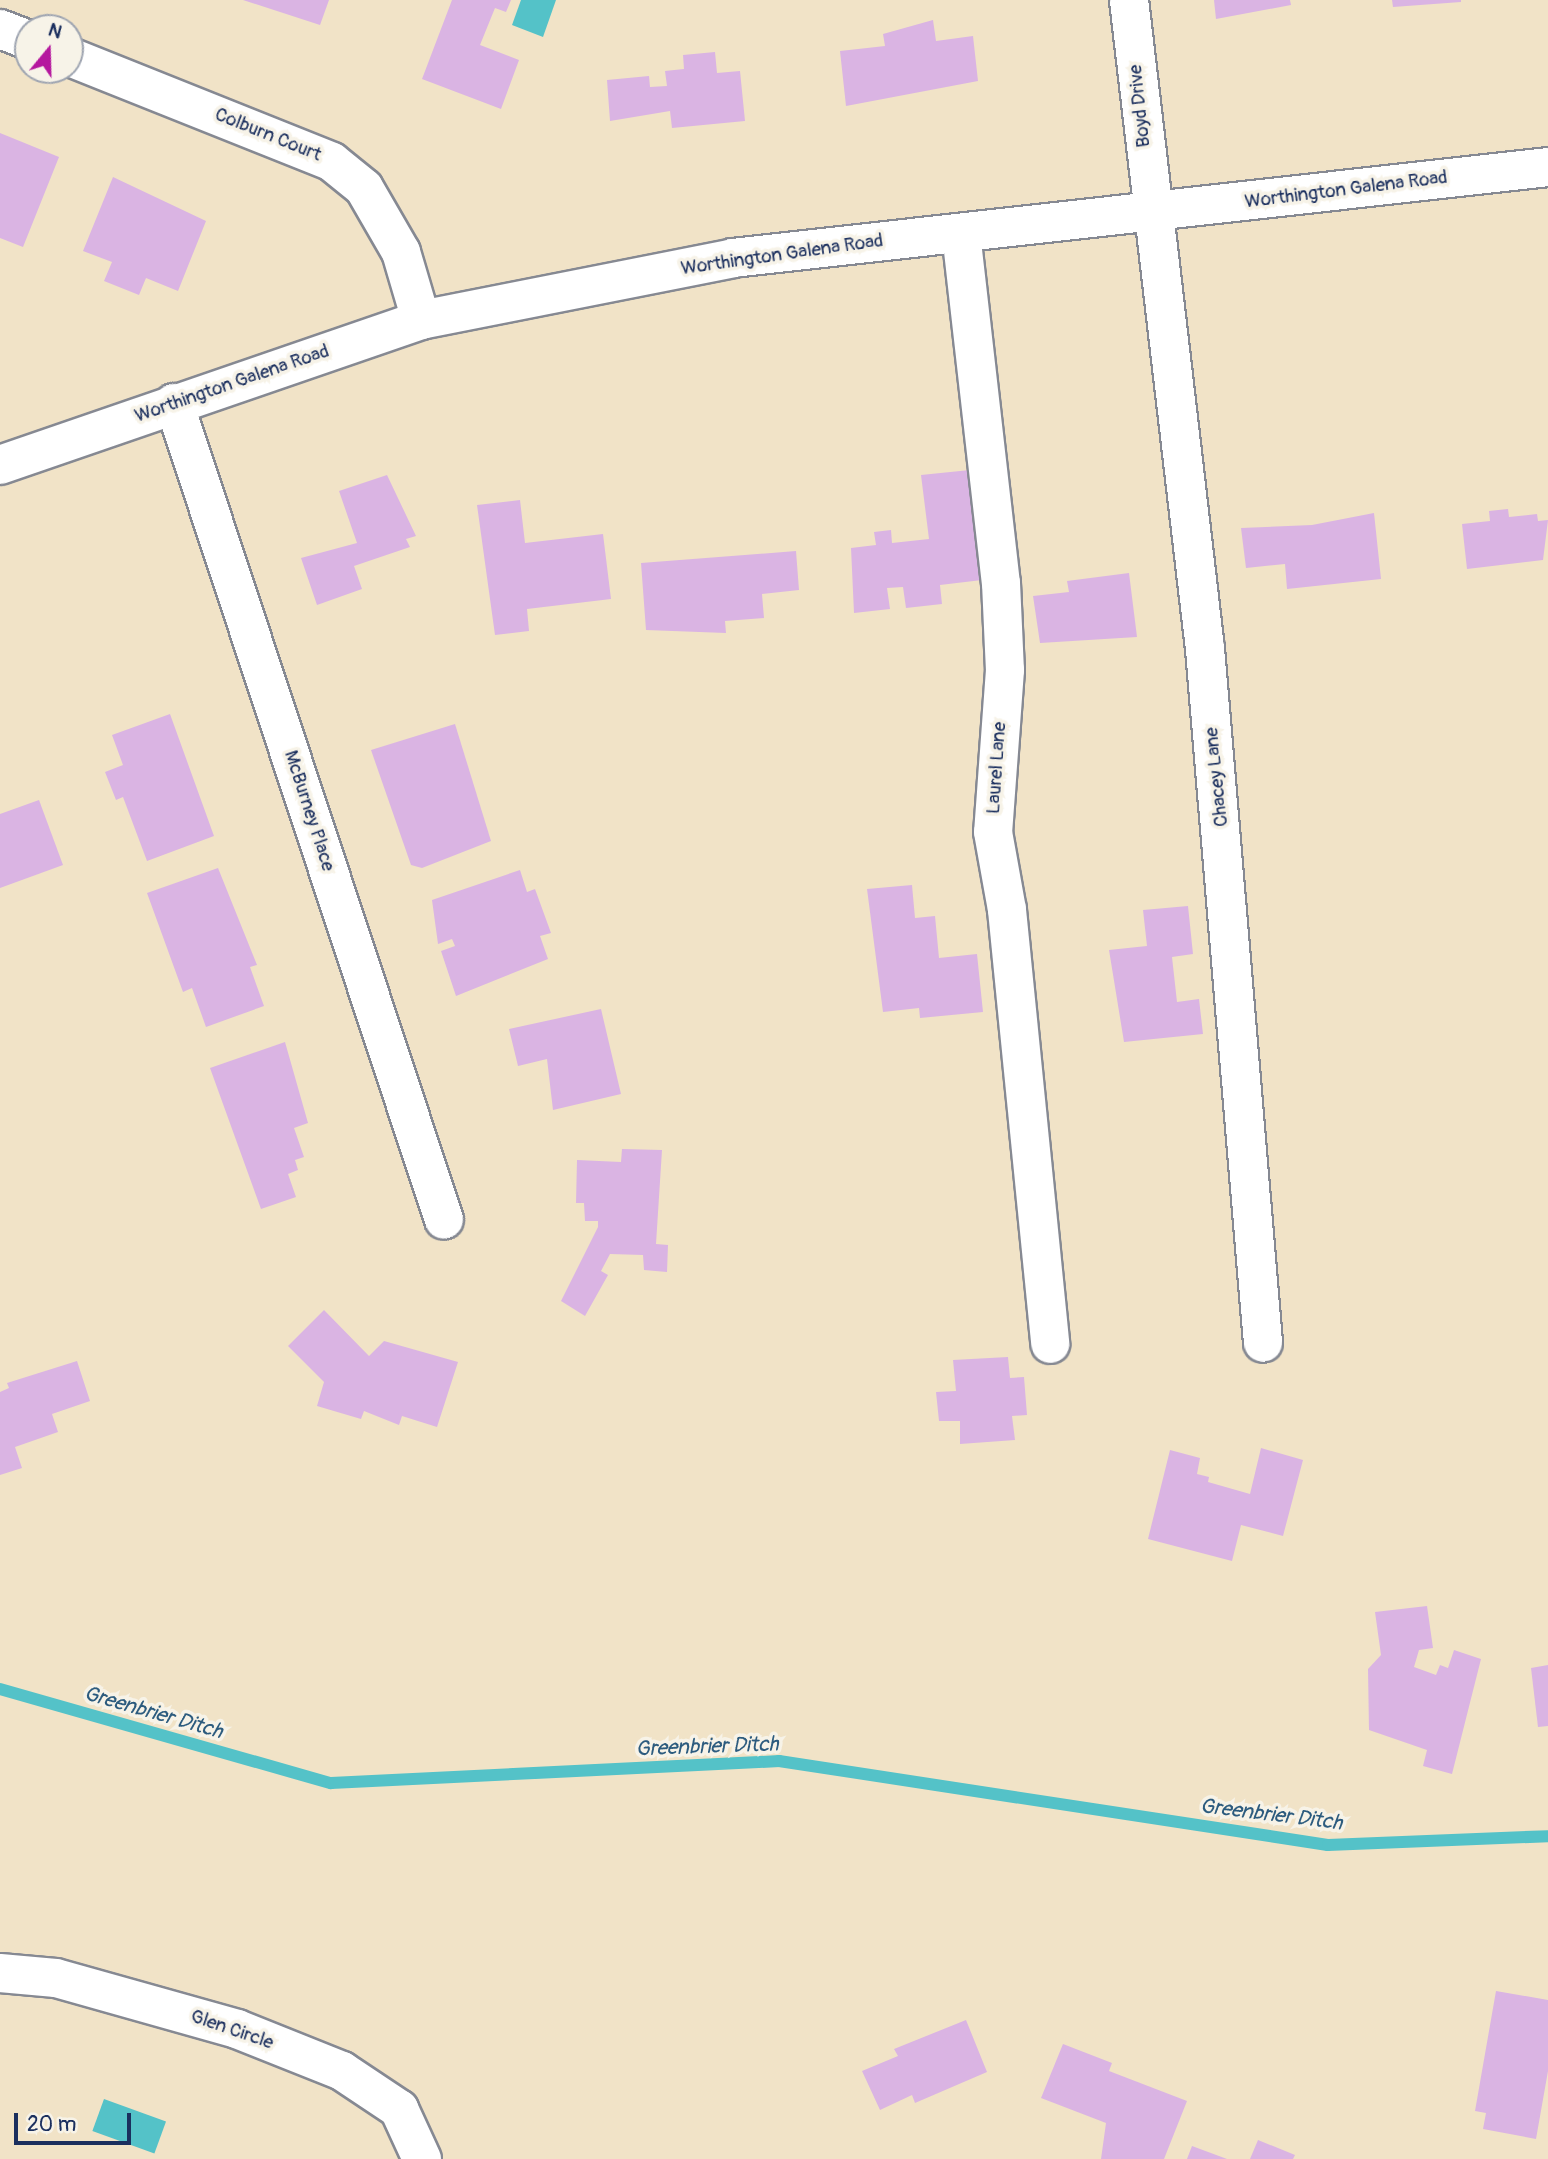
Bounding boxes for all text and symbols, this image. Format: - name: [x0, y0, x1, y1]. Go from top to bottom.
- north arrow: [14, 14, 84, 84]
- text: N: [45, 18, 65, 44]
- street label: Boyd Drive: [1124, 64, 1156, 148]
- street label: Colburn Court: [211, 103, 325, 167]
- street label: Worthington Galena Road: [1243, 166, 1449, 214]
- street label: Worthington Galena Road: [679, 230, 885, 280]
- street label: Worthington Galena Road: [132, 340, 332, 428]
- street label: Laurel Lane: [982, 721, 1012, 815]
- street label: Chacey Lane: [1200, 726, 1234, 828]
- street label: McBurney Place: [279, 748, 339, 874]
- water label: Greenbrier Ditch: [81, 1681, 225, 1745]
- water label: Greenbrier Ditch: [635, 1732, 779, 1762]
- water label: Greenbrier Ditch: [1198, 1794, 1344, 1836]
- street label: Glen Circle: [188, 2005, 276, 2055]
- scale bar: [18, 2100, 135, 2144]
- text: 20 m: [27, 2111, 76, 2138]

